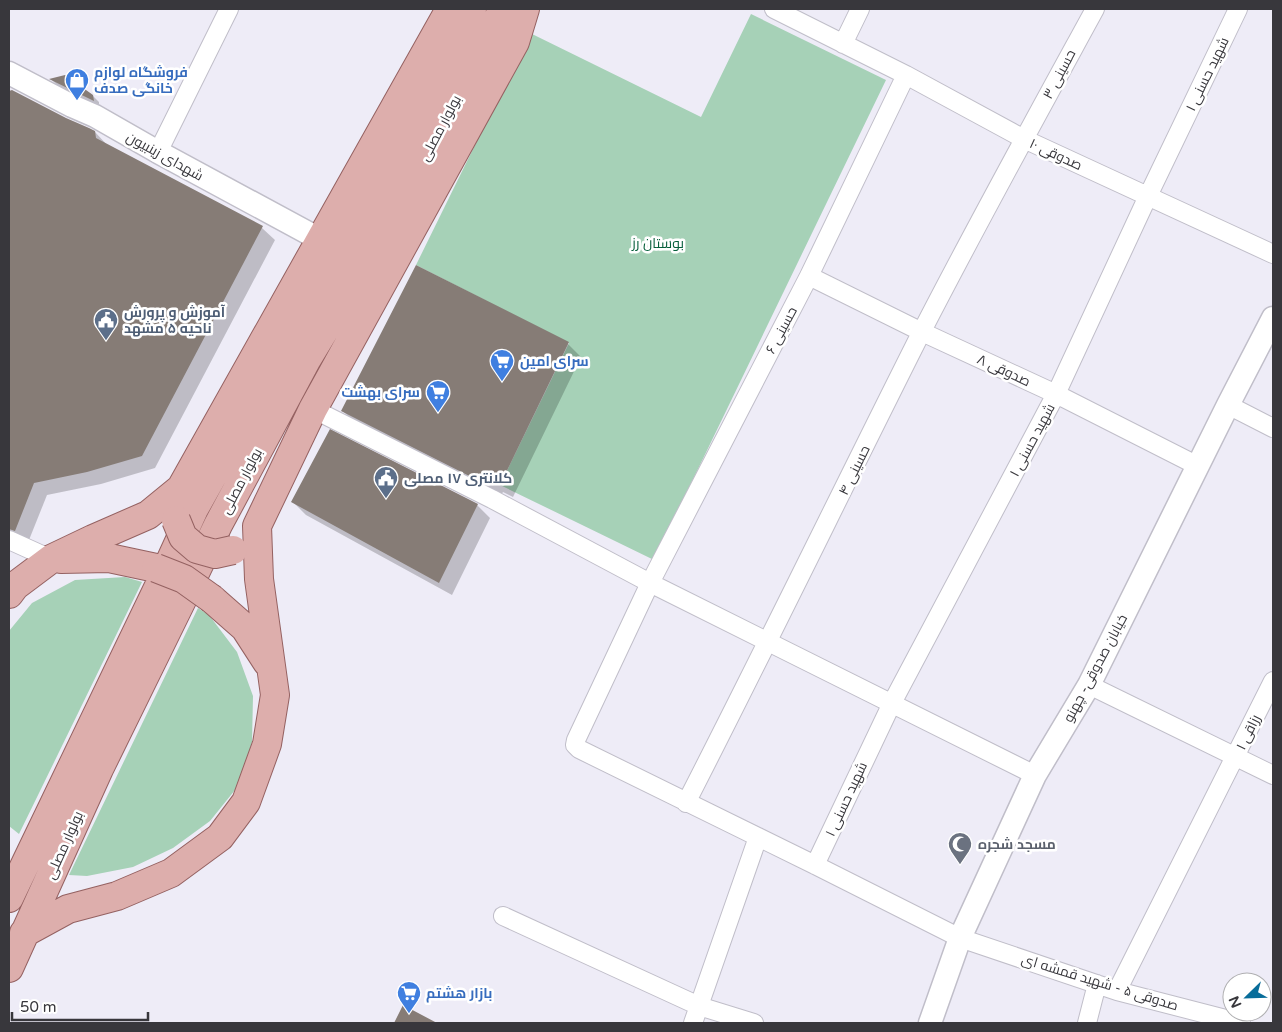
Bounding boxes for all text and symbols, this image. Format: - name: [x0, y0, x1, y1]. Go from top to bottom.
- street label: شهید حسنی ۱: [1182, 34, 1233, 114]
- street label: حسینی ۳: [1039, 47, 1080, 102]
- place label: فروشگاه لوازم خانگی صدف: [94, 64, 188, 97]
- shop icon: فروشگاه لوازم خانگی صدف: [64, 67, 90, 101]
- street label: بولوار مصلی: [416, 92, 465, 164]
- street label: شهدای زینبیون: [123, 128, 206, 185]
- street label: صدوقی ۱۰: [1027, 135, 1085, 174]
- park label: بوستان رز: [631, 235, 684, 252]
- place label: آموزش و پرورش ناحیه ۵ مشهد: [124, 304, 226, 337]
- street label: حسینی ۶: [762, 304, 801, 357]
- public building icon: آموزش و پرورش ناحیه ۵ مشهد: [93, 307, 119, 341]
- supermarket icon: سرای امین: [489, 348, 515, 382]
- street label: صدوقی ۸: [974, 351, 1033, 390]
- place label: سرای امین: [520, 353, 589, 370]
- supermarket icon: سرای بهشت: [425, 379, 451, 413]
- place label: سرای بهشت: [342, 384, 420, 401]
- street label: شهید حسنی ۱: [1006, 401, 1059, 480]
- street label: حسینی ۴: [835, 443, 874, 498]
- street label: بولوار مصلی: [217, 445, 266, 517]
- public building icon: کلانتری ۱۷ مصلی: [373, 465, 399, 499]
- place label: کلانتری ۱۷ مصلی: [404, 470, 512, 487]
- street label: خیابان صدوقی- چهنو: [1060, 611, 1132, 726]
- street label: رزاقی ۱: [1233, 712, 1264, 753]
- street label: شهید حسنی ۱: [822, 759, 871, 839]
- street label: بولوار مصلی: [42, 809, 87, 882]
- mosque icon: مسجد شجره: [947, 831, 973, 865]
- place label: مسجد شجره: [978, 836, 1056, 853]
- street label: صدوقی ۵ - شهید قمشه ای: [1019, 951, 1180, 1014]
- north arrow: [1222, 972, 1272, 1022]
- supermarket icon: بازار هشتم: [396, 980, 422, 1014]
- place label: بازار هشتم: [426, 985, 492, 1003]
- scale bar: [12, 990, 149, 1022]
- text: N: [1225, 993, 1246, 1010]
- text: 50 m: [20, 998, 57, 1016]

